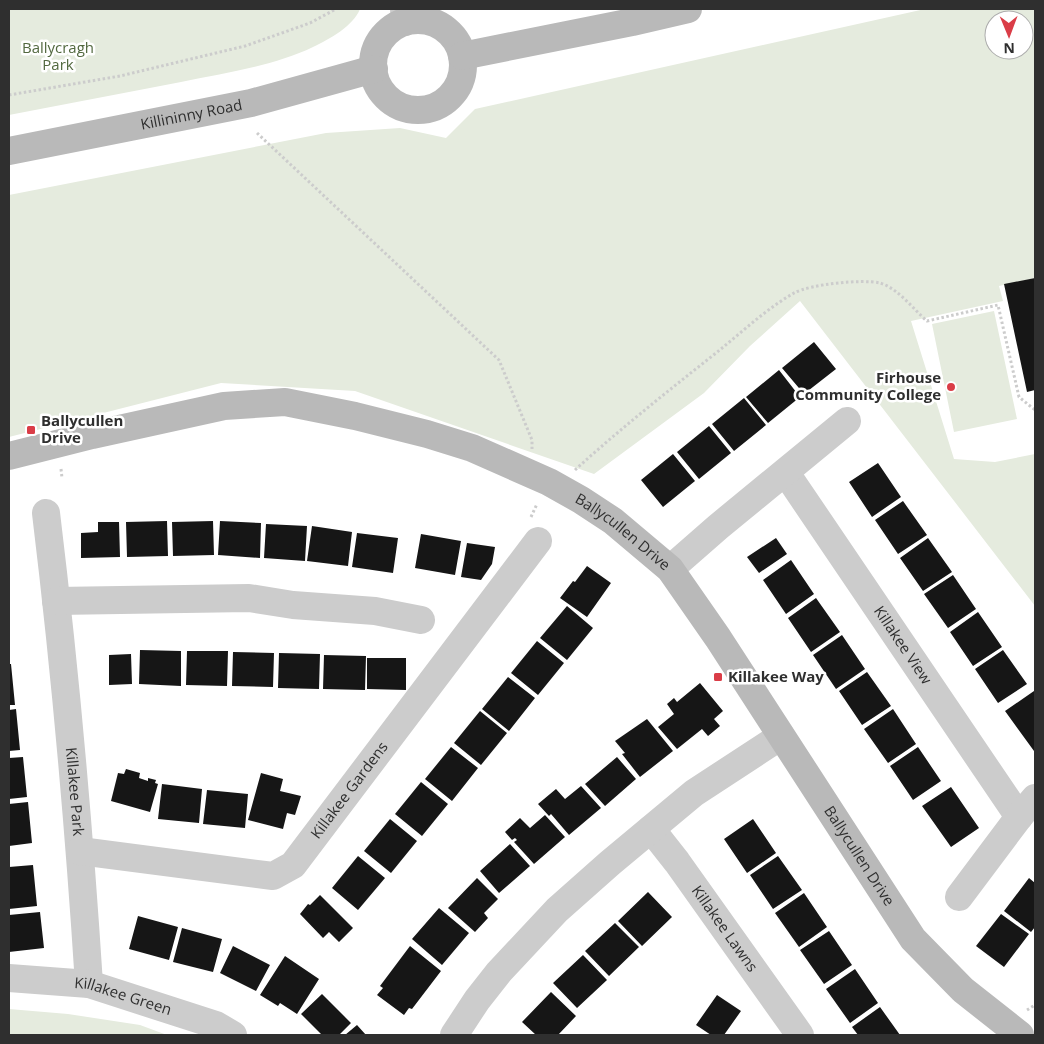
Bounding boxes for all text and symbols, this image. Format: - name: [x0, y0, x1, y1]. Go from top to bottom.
- north arrow: [984, 10, 1034, 60]
- park label: Ballycragh Park: [22, 37, 94, 74]
- text: N: [1003, 39, 1015, 58]
- street label: Killininny Road: [139, 94, 244, 134]
- place label: Firhouse Community College: [795, 367, 941, 404]
- marker: Firhouse Community College: [945, 381, 957, 393]
- place label: Ballycullen Drive: [41, 410, 123, 447]
- marker: Ballycullen Drive: [25, 424, 37, 436]
- street label: Ballycullen Drive: [572, 488, 675, 574]
- street label: Killakee View: [870, 602, 937, 688]
- place label: Killakee Way: [728, 666, 824, 686]
- marker: Killakee Way: [712, 671, 724, 683]
- street label: Killakee Gardens: [305, 737, 392, 842]
- street label: Killakee Park: [62, 746, 89, 837]
- street label: Ballycullen Drive: [820, 801, 900, 909]
- street label: Killakee Lawns: [688, 881, 763, 976]
- street label: Killakee Green: [74, 972, 174, 1019]

